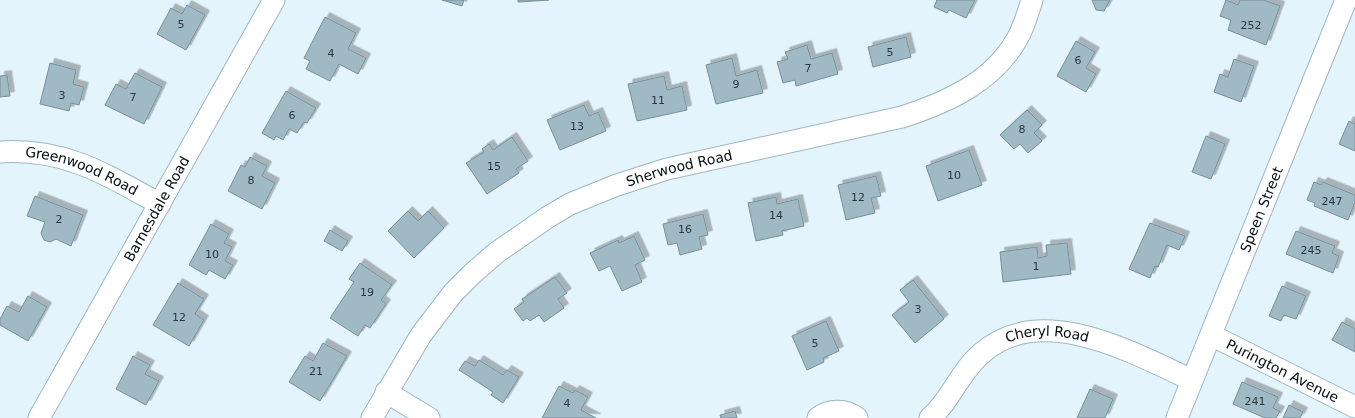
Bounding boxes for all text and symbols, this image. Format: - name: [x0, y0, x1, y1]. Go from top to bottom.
- house number: 5: [178, 18, 185, 31]
- house number: 252: [1241, 19, 1262, 32]
- house number: 5: [887, 46, 894, 59]
- house number: 4: [328, 47, 335, 60]
- house number: 6: [1075, 54, 1082, 67]
- house number: 7: [805, 62, 812, 75]
- house number: 9: [733, 78, 740, 91]
- house number: 3: [59, 89, 66, 102]
- house number: 7: [130, 91, 137, 104]
- house number: 11: [651, 94, 665, 107]
- house number: 6: [289, 109, 296, 122]
- house number: 13: [570, 120, 584, 133]
- house number: 8: [1019, 123, 1026, 136]
- street label: Greenwood Road: [25, 144, 141, 198]
- street label: Sherwood Road: [624, 147, 734, 190]
- street label: Barnesdale Road: [121, 153, 193, 264]
- house number: 15: [487, 160, 501, 173]
- street label: Speen Street: [1237, 164, 1286, 255]
- house number: 10: [947, 169, 961, 182]
- house number: 8: [248, 174, 255, 187]
- house number: 12: [851, 191, 865, 204]
- house number: 247: [1322, 195, 1343, 208]
- house number: 14: [769, 209, 783, 222]
- house number: 2: [56, 213, 63, 226]
- house number: 16: [678, 223, 692, 236]
- house number: 245: [1301, 244, 1322, 257]
- house number: 10: [205, 248, 219, 261]
- house number: 1: [1033, 260, 1040, 273]
- house number: 19: [360, 286, 374, 299]
- house number: 3: [915, 303, 922, 316]
- house number: 12: [172, 311, 186, 324]
- street label: Cheryl Road: [1003, 323, 1091, 345]
- street label: Purington Avenue: [1224, 336, 1342, 406]
- house number: 5: [812, 337, 819, 350]
- house number: 21: [309, 365, 323, 378]
- house number: 241: [1245, 395, 1266, 408]
- house number: 4: [564, 397, 571, 410]

